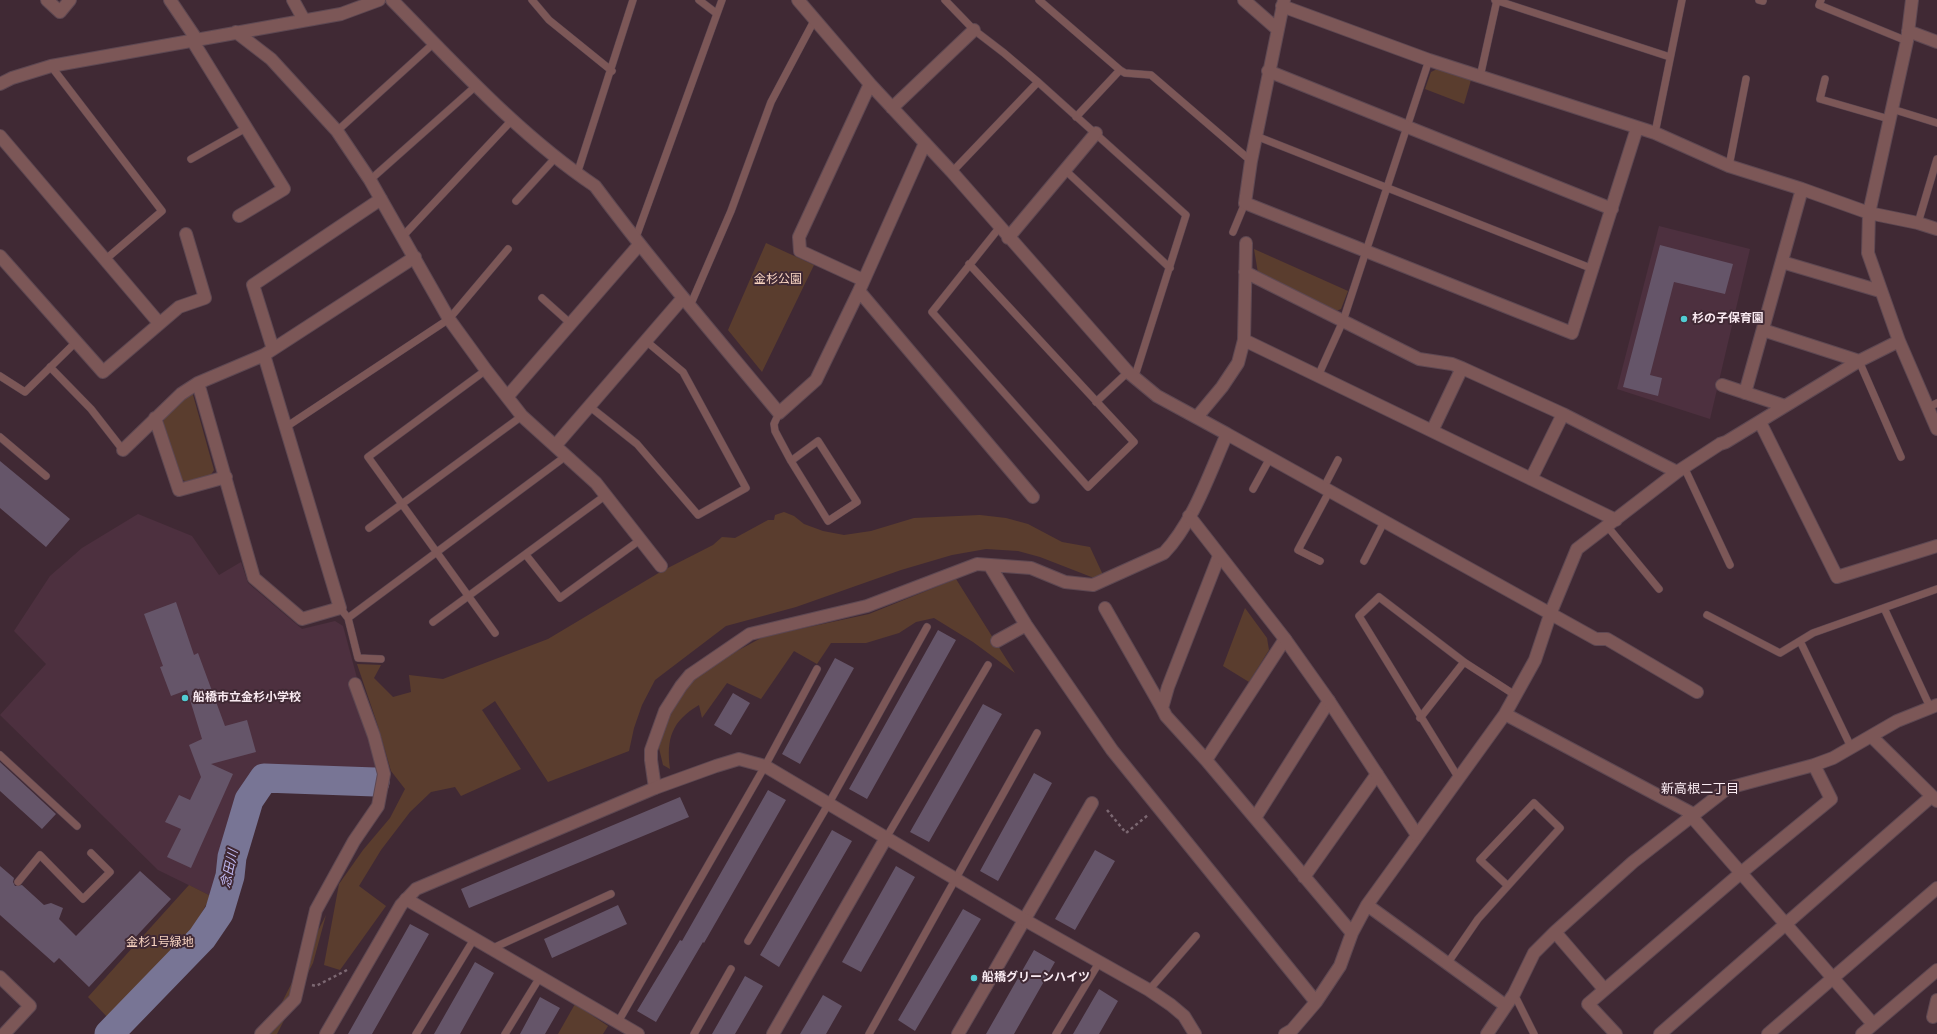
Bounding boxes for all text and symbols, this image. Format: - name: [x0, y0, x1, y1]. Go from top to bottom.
- park label: 金杉公園: [754, 273, 802, 287]
- place label: 杉の子保育園: [1692, 312, 1764, 326]
- marker: 杉の子保育園: [1679, 314, 1689, 324]
- place label: 船橋市立金杉小学校: [193, 691, 301, 705]
- marker: 船橋市立金杉小学校: [180, 693, 190, 703]
- district label: 新高根二丁目: [1661, 782, 1739, 798]
- water label: 念田川: [218, 848, 242, 890]
- park label: 金杉1号緑地: [126, 936, 194, 950]
- place label: 船橋グリーンハイツ: [982, 971, 1090, 985]
- marker: 船橋グリーンハイツ: [969, 973, 979, 983]

